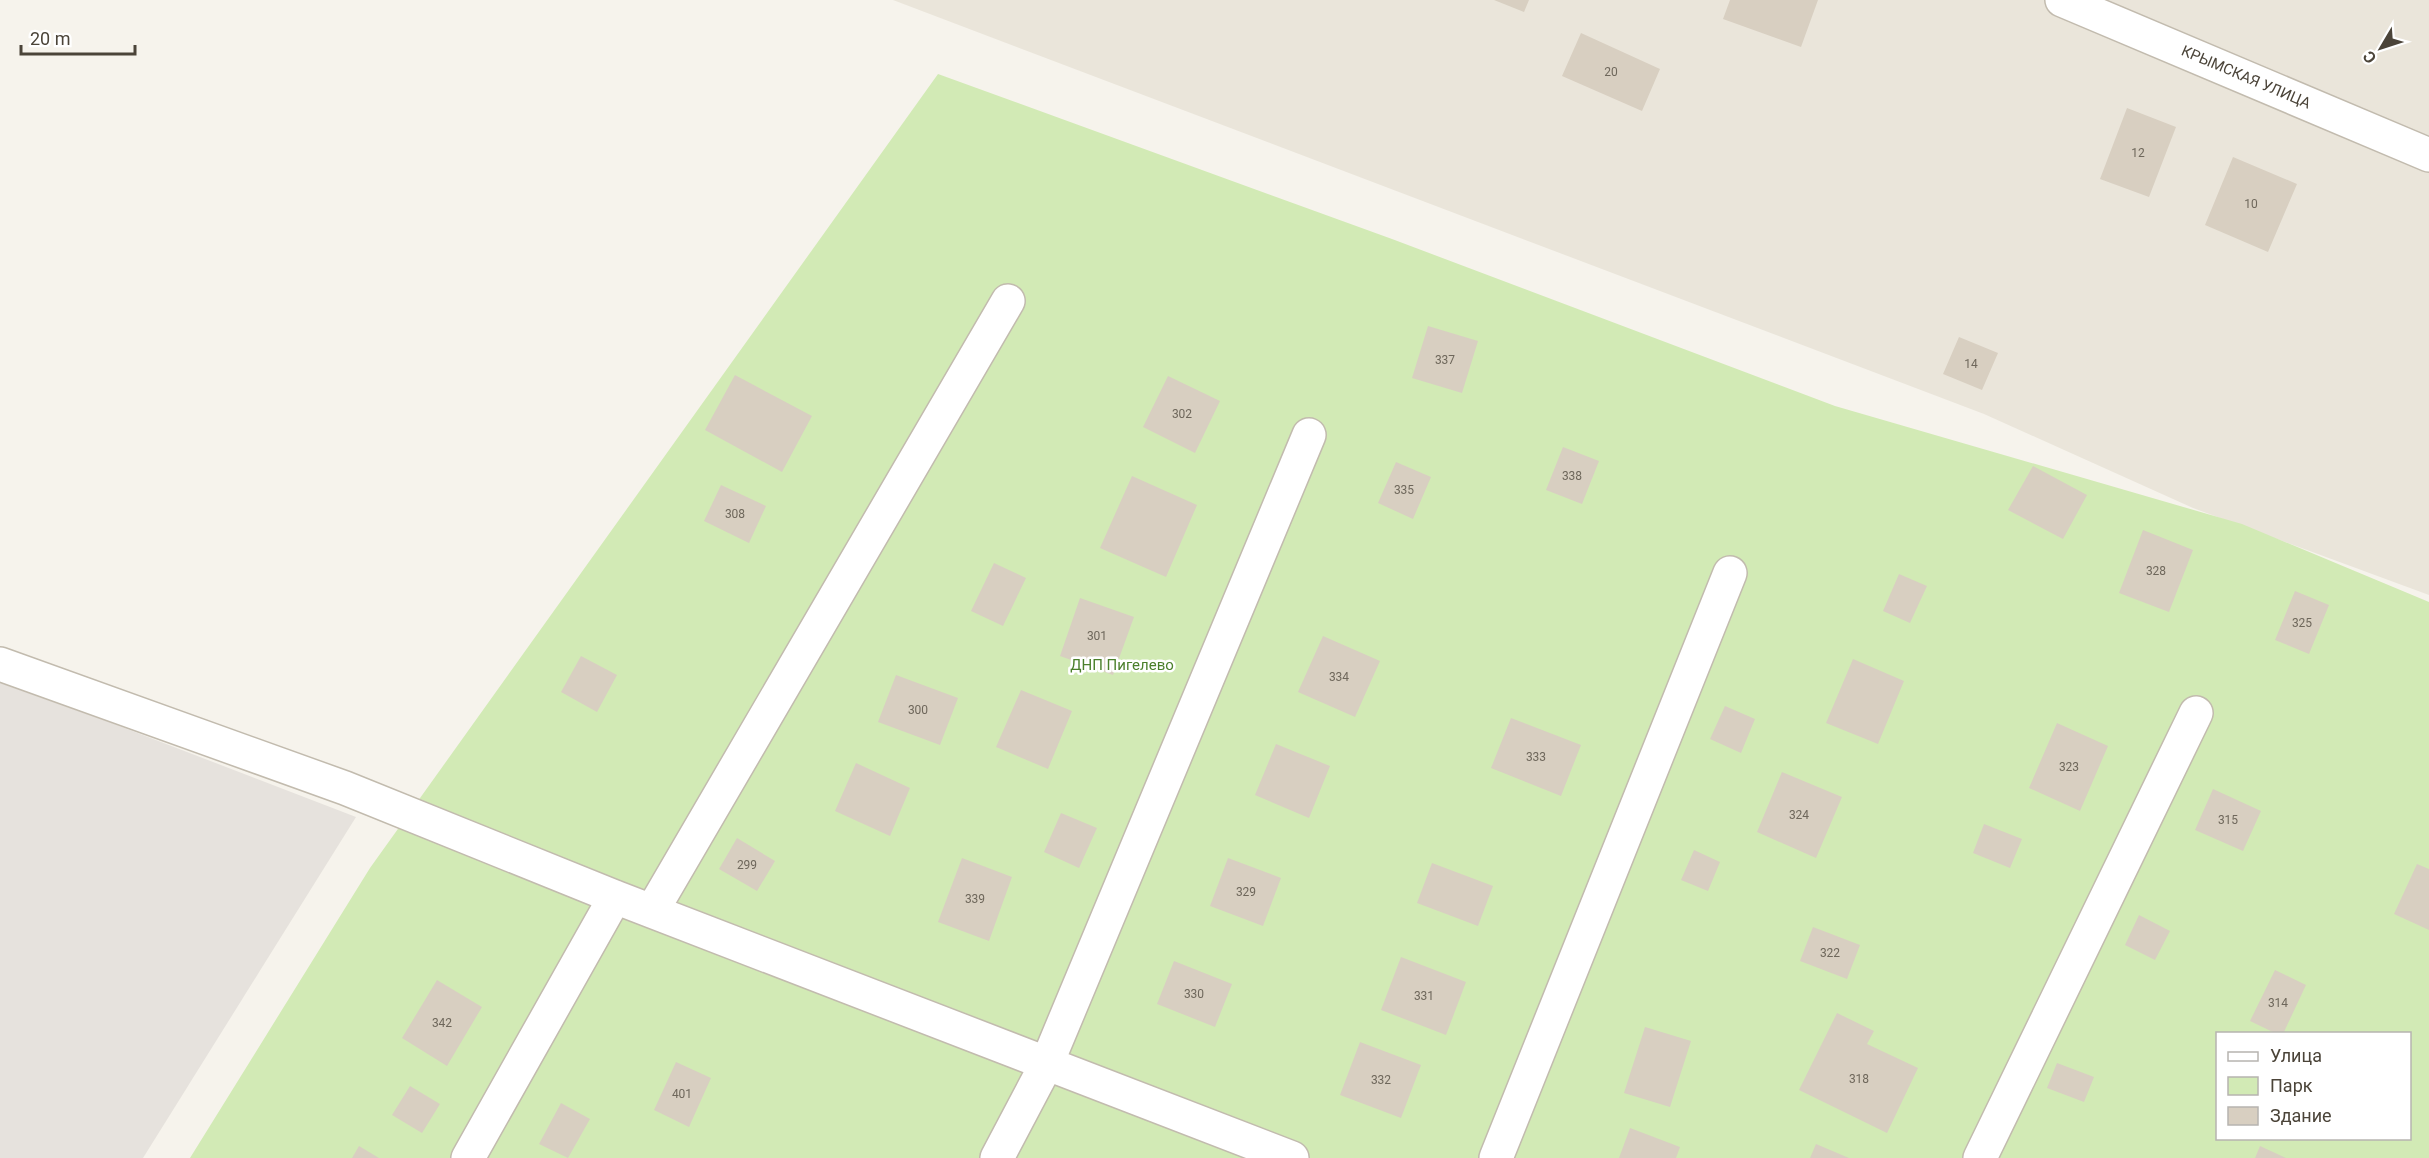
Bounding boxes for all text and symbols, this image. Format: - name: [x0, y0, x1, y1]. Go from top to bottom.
- scale bar: [21, 18, 135, 56]
- north arrow: [2351, 18, 2411, 78]
- text: 20 m: [30, 28, 70, 49]
- street label: КРЫМСКАЯ УЛИЦА: [2179, 42, 2314, 112]
- text: С: [2359, 47, 2380, 67]
- house number: 20: [1604, 65, 1618, 79]
- house number: 12: [2131, 146, 2145, 160]
- house number: 10: [2244, 197, 2258, 211]
- house number: 337: [1435, 353, 1455, 367]
- house number: 14: [1964, 357, 1978, 371]
- house number: 302: [1172, 407, 1192, 421]
- house number: 338: [1562, 469, 1582, 483]
- house number: 335: [1394, 483, 1414, 497]
- house number: 308: [725, 507, 745, 521]
- house number: 328: [2146, 564, 2166, 578]
- house number: 325: [2292, 616, 2312, 630]
- house number: 301: [1087, 629, 1107, 643]
- park label: ДНП Пигелево: [1070, 656, 1174, 674]
- house number: 334: [1329, 670, 1349, 684]
- house number: 300: [908, 703, 928, 717]
- house number: 333: [1526, 750, 1546, 764]
- house number: 323: [2059, 760, 2079, 774]
- house number: 324: [1789, 808, 1809, 822]
- house number: 315: [2218, 813, 2238, 827]
- house number: 299: [737, 858, 757, 872]
- house number: 329: [1236, 885, 1256, 899]
- house number: 339: [965, 892, 985, 906]
- house number: 322: [1820, 946, 1840, 960]
- house number: 330: [1184, 987, 1204, 1001]
- house number: 331: [1414, 989, 1434, 1003]
- house number: 314: [2268, 996, 2288, 1010]
- house number: 342: [432, 1016, 452, 1030]
- legend: [2216, 1032, 2411, 1140]
- text: Улица: [2270, 1045, 2322, 1066]
- house number: 318: [1849, 1072, 1869, 1086]
- house number: 332: [1371, 1073, 1391, 1087]
- text: Парк: [2270, 1075, 2313, 1096]
- house number: 401: [672, 1087, 692, 1101]
- text: Здание: [2270, 1105, 2332, 1126]

